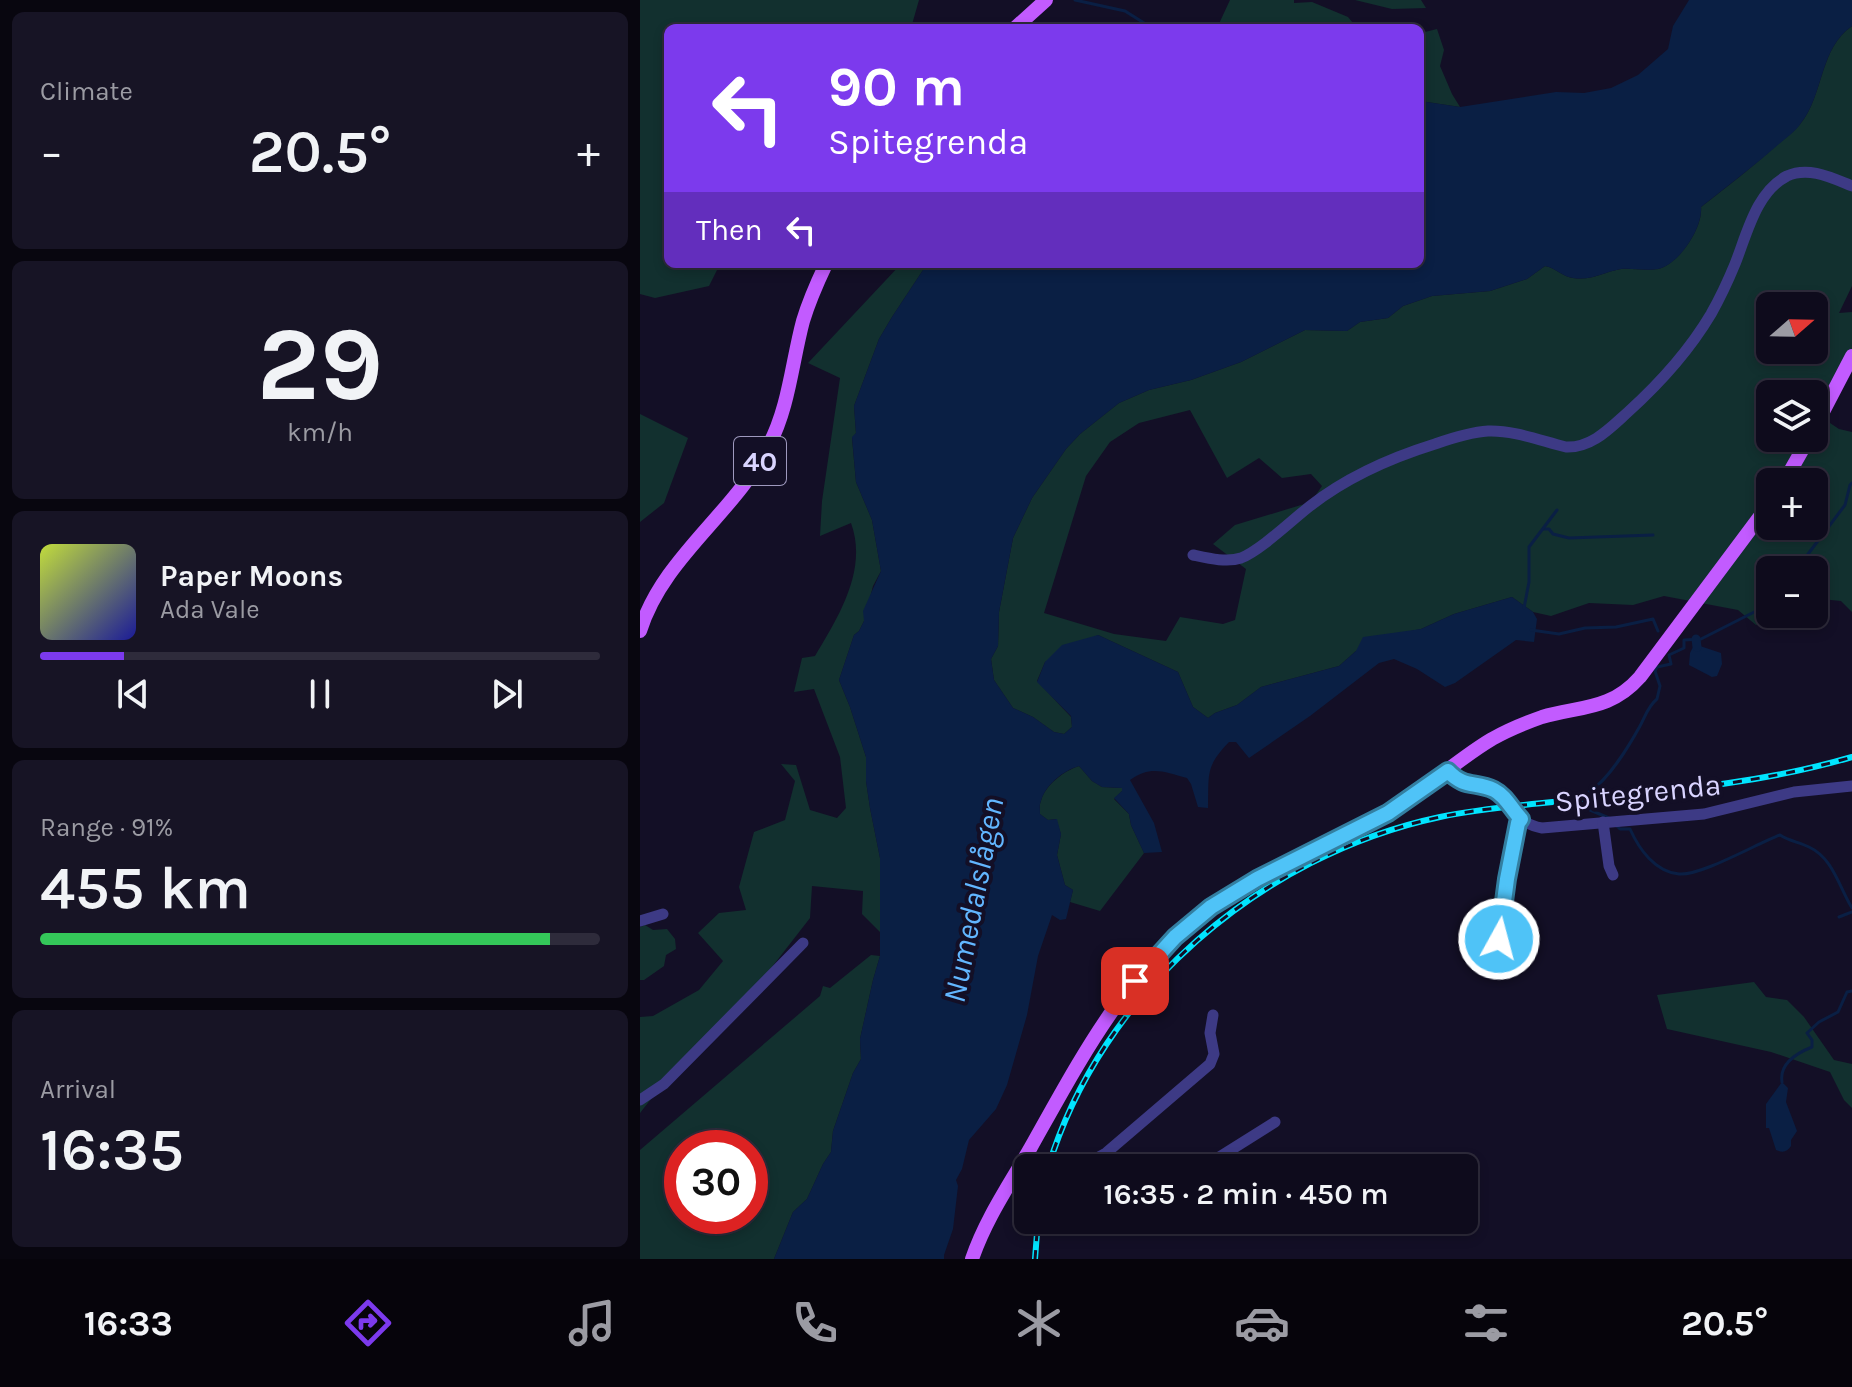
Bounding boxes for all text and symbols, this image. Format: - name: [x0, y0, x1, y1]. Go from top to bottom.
- text: 90 m: [828, 54, 965, 119]
- icon: left: [696, 56, 800, 160]
- text: Climate: [40, 76, 133, 107]
- text: 20.5°: [249, 117, 391, 187]
- text: Spitegrenda: [828, 121, 1028, 163]
- text: −: [40, 127, 63, 178]
- text: +: [577, 127, 600, 178]
- icon: left: [779, 208, 823, 252]
- text: Then: [696, 212, 763, 248]
- north arrow: [1756, 292, 1828, 364]
- map controls: [1756, 292, 1828, 628]
- text: 29: [257, 304, 383, 425]
- button: layers: [1756, 380, 1828, 452]
- text: km/h: [287, 417, 353, 448]
- road number: 40: [734, 437, 786, 485]
- button: +: [1756, 468, 1828, 540]
- button: −: [1756, 556, 1828, 628]
- text: Paper Moons: [160, 558, 343, 594]
- text: Ada Vale: [160, 594, 260, 625]
- icon: previous: [111, 672, 155, 716]
- icon: pause: [298, 672, 342, 716]
- icon: next: [485, 672, 529, 716]
- street label: Spitegrenda: [1553, 766, 1723, 820]
- water label: Numedalslågen: [935, 794, 1011, 1006]
- text: Range · 91%: [40, 812, 173, 843]
- text: 455 km: [40, 853, 251, 923]
- position arrow: [1457, 897, 1541, 981]
- pin: [1101, 947, 1169, 1015]
- icon: arrive: [1113, 959, 1157, 1003]
- text: Arrival: [40, 1074, 116, 1105]
- text: 16:35: [40, 1115, 184, 1185]
- speed limit sign: 30: [664, 1130, 768, 1234]
- text: 16:35 · 2 min · 450 m: [1103, 1176, 1389, 1212]
- icon: directions: [340, 1295, 396, 1351]
- icon: music: [564, 1295, 620, 1351]
- icon: phone: [787, 1295, 843, 1351]
- icon: climate: [1011, 1295, 1067, 1351]
- icon: car: [1234, 1295, 1290, 1351]
- icon: filters: [1458, 1295, 1514, 1351]
- text: 16:33: [84, 1302, 173, 1344]
- text: 20.5°: [1681, 1302, 1768, 1344]

